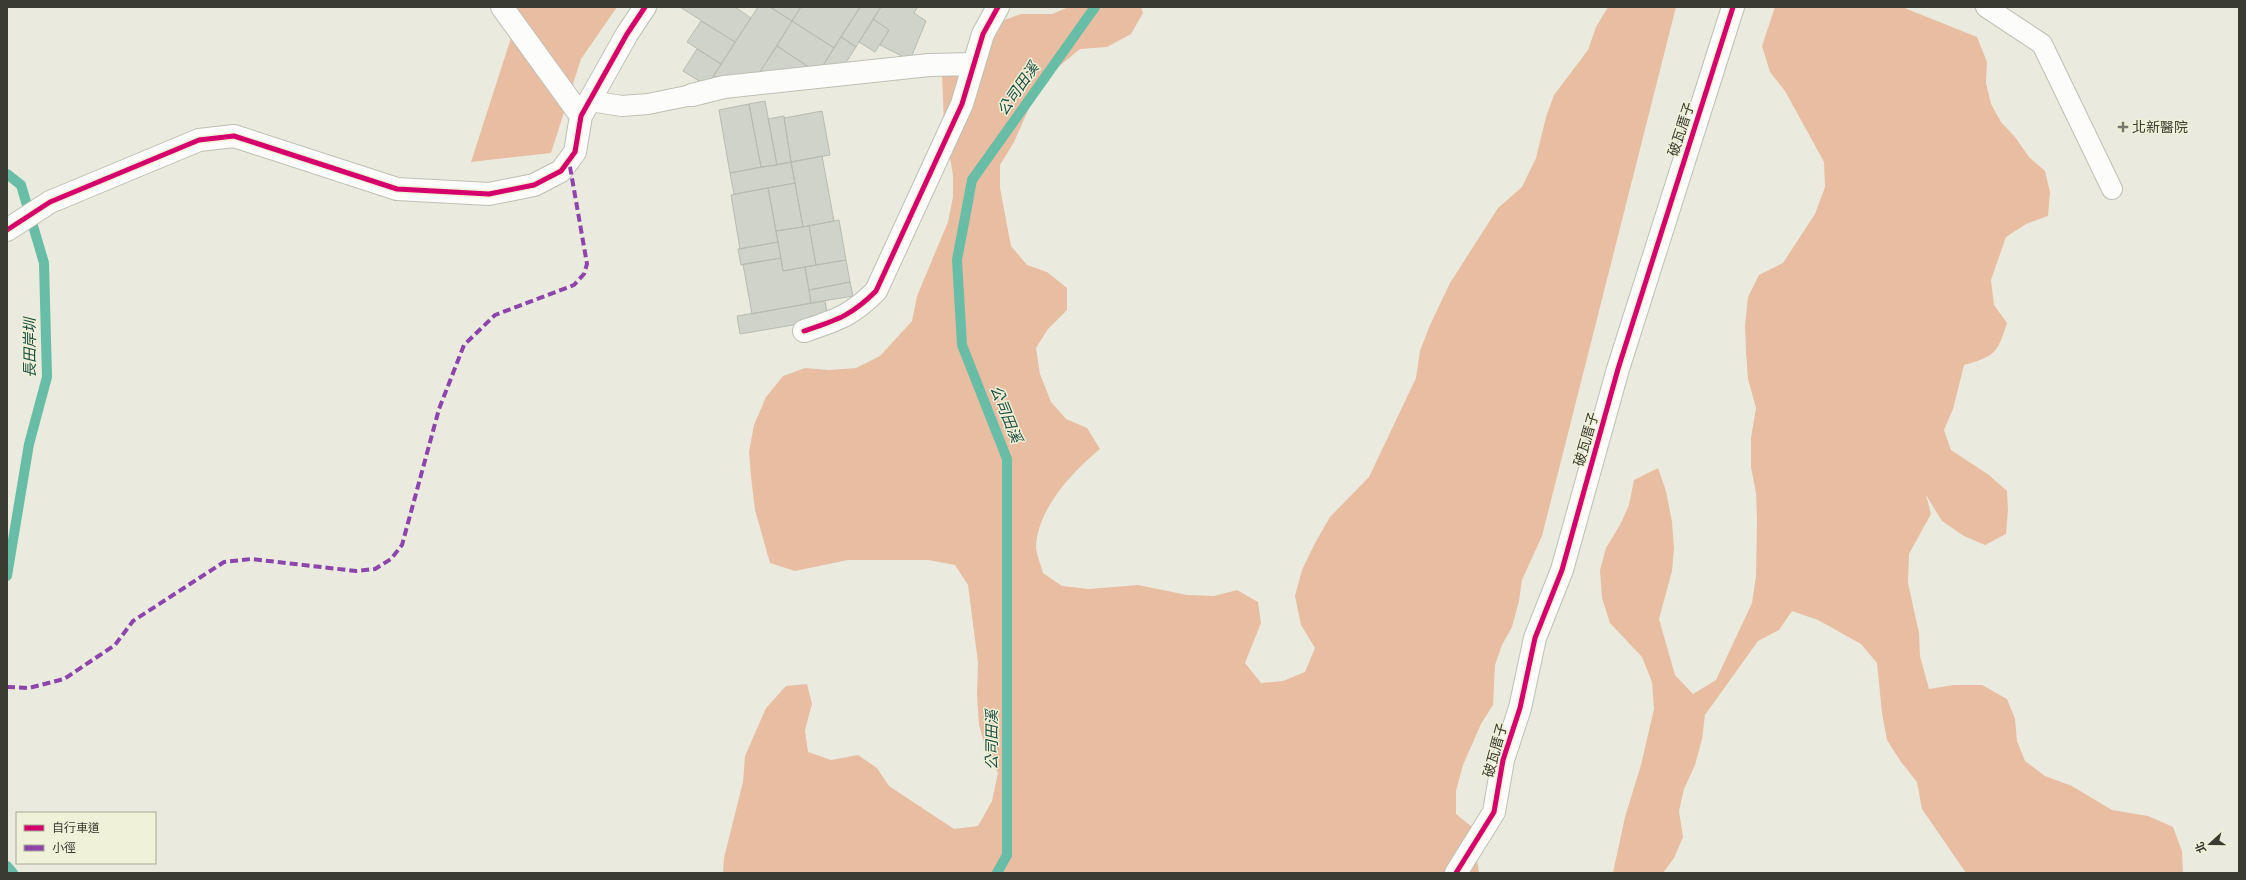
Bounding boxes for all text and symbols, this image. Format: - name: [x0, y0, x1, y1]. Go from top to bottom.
- water label: 公司田溪: [992, 56, 1045, 120]
- street label: 破瓦厝子: [1663, 99, 1699, 159]
- place label: 北新醫院: [2132, 117, 2188, 137]
- marker: 北新醫院: [2117, 121, 2129, 133]
- water label: 長田岸圳: [19, 316, 41, 378]
- water label: 公司田溪: [985, 382, 1028, 448]
- street label: 破瓦厝子: [1569, 409, 1603, 469]
- water label: 公司田溪: [981, 708, 1003, 770]
- street label: 破瓦厝子: [1478, 720, 1512, 780]
- legend: [16, 812, 156, 864]
- text: 自行車道: [52, 819, 100, 837]
- north arrow: [2190, 824, 2230, 864]
- text: 小徑: [52, 839, 76, 857]
- text: 北: [2191, 840, 2210, 856]

